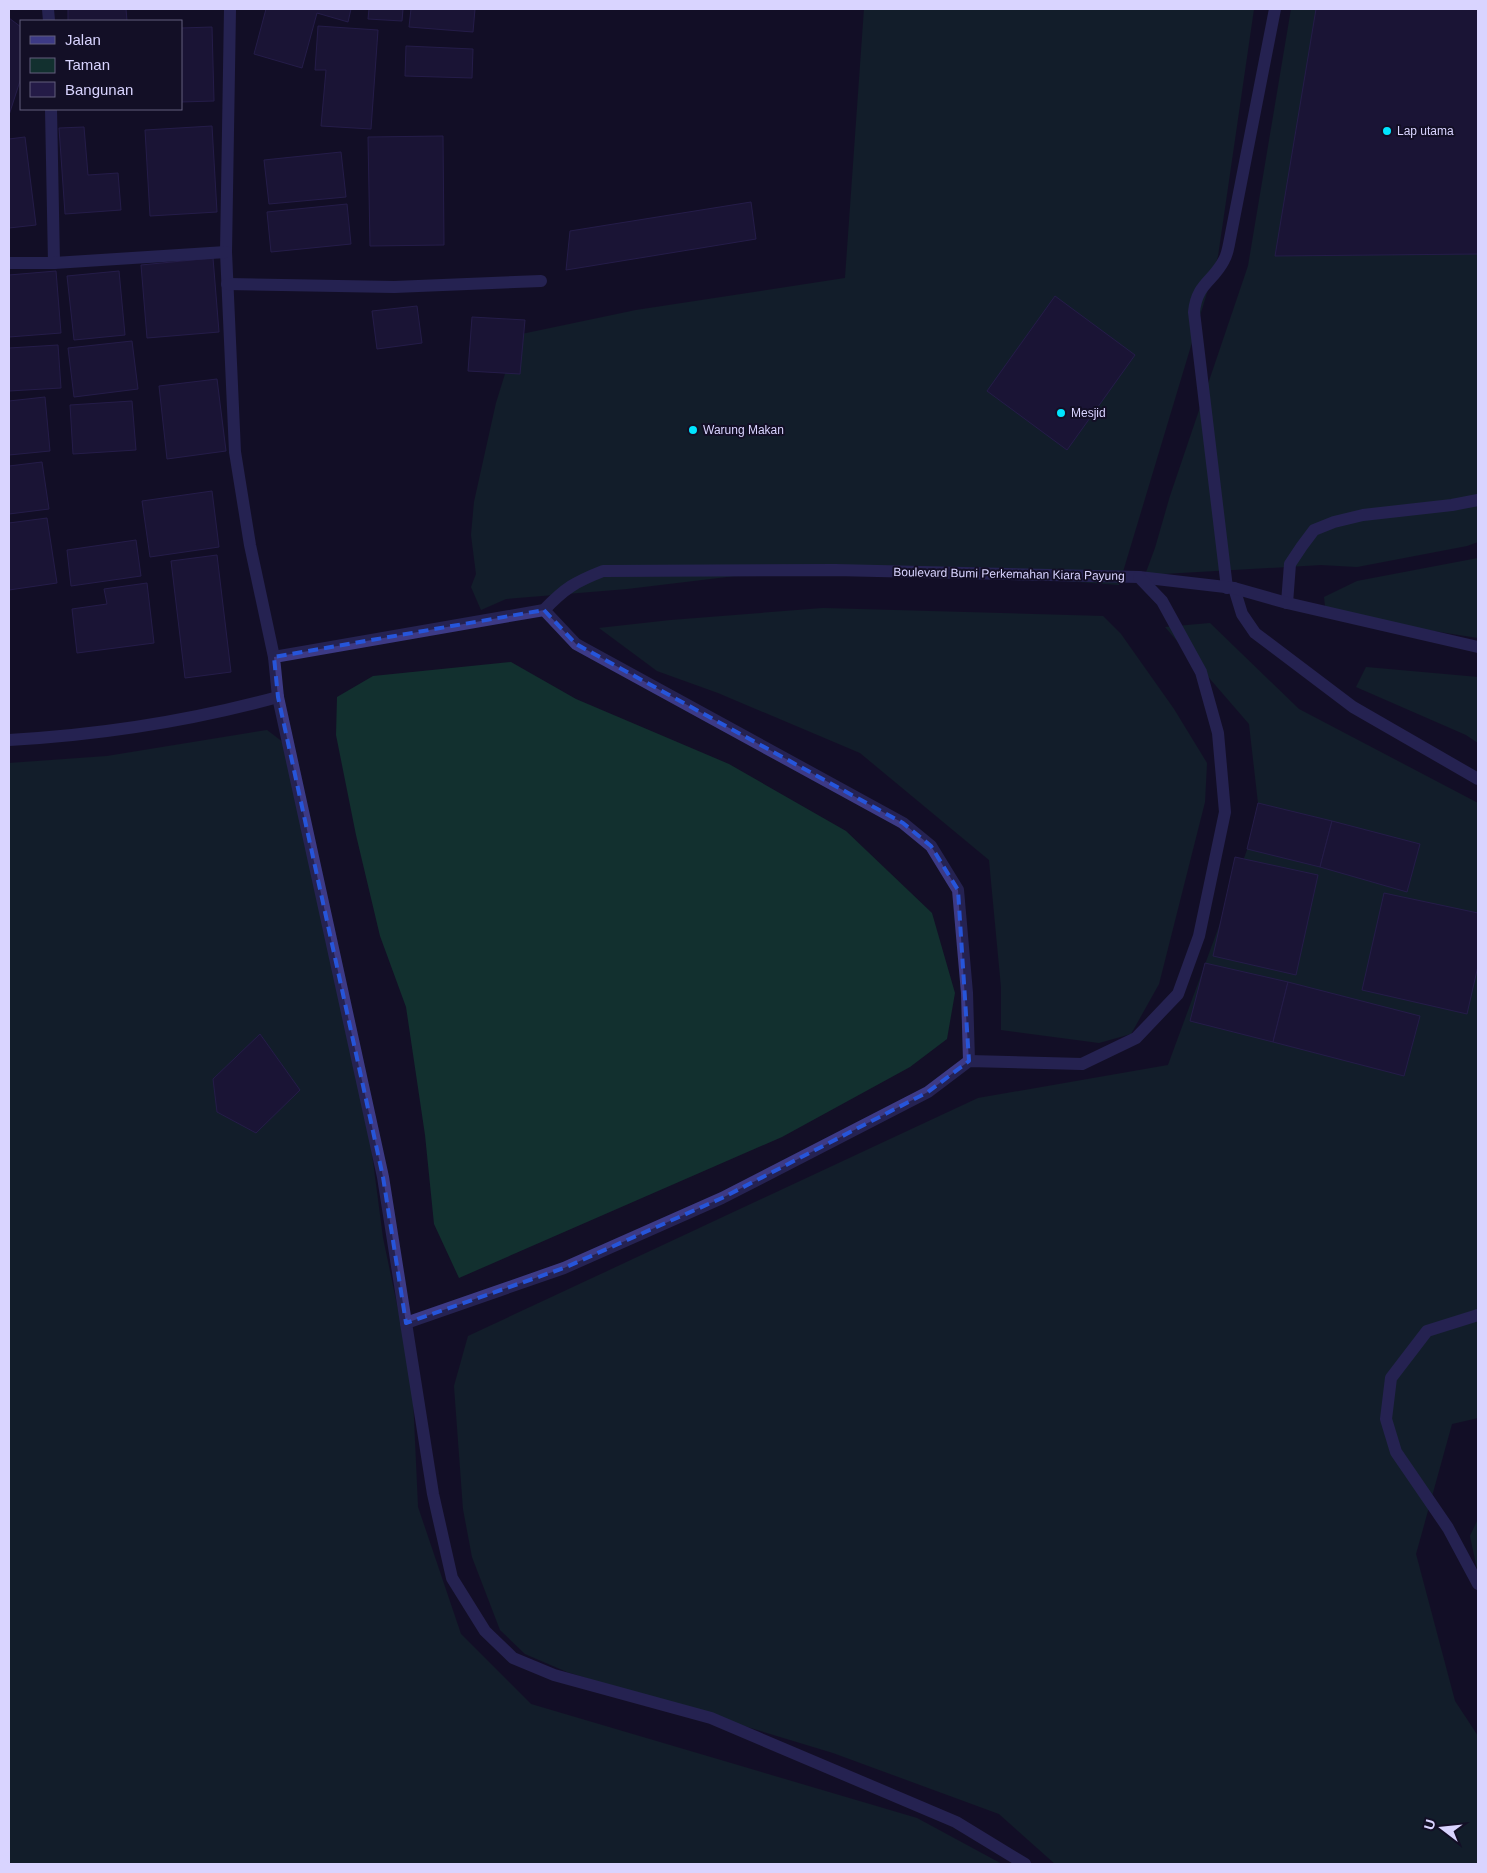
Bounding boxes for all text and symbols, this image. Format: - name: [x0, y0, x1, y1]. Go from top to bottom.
- legend: [20, 20, 182, 110]
- text: Jalan: [65, 31, 101, 48]
- text: Taman: [65, 56, 110, 73]
- text: Bangunan: [65, 81, 133, 98]
- place label: Lap utama: [1397, 124, 1454, 138]
- marker: Lap utama: [1381, 125, 1393, 137]
- place label: Mesjid: [1071, 406, 1106, 420]
- marker: Mesjid: [1055, 407, 1067, 419]
- place label: Warung Makan: [703, 423, 784, 437]
- marker: Warung Makan: [687, 424, 699, 436]
- street label: Boulevard Bumi Perkemahan Kiara Payung: [893, 565, 1125, 583]
- north arrow: [1417, 1803, 1467, 1853]
- text: U: [1420, 1817, 1439, 1831]

